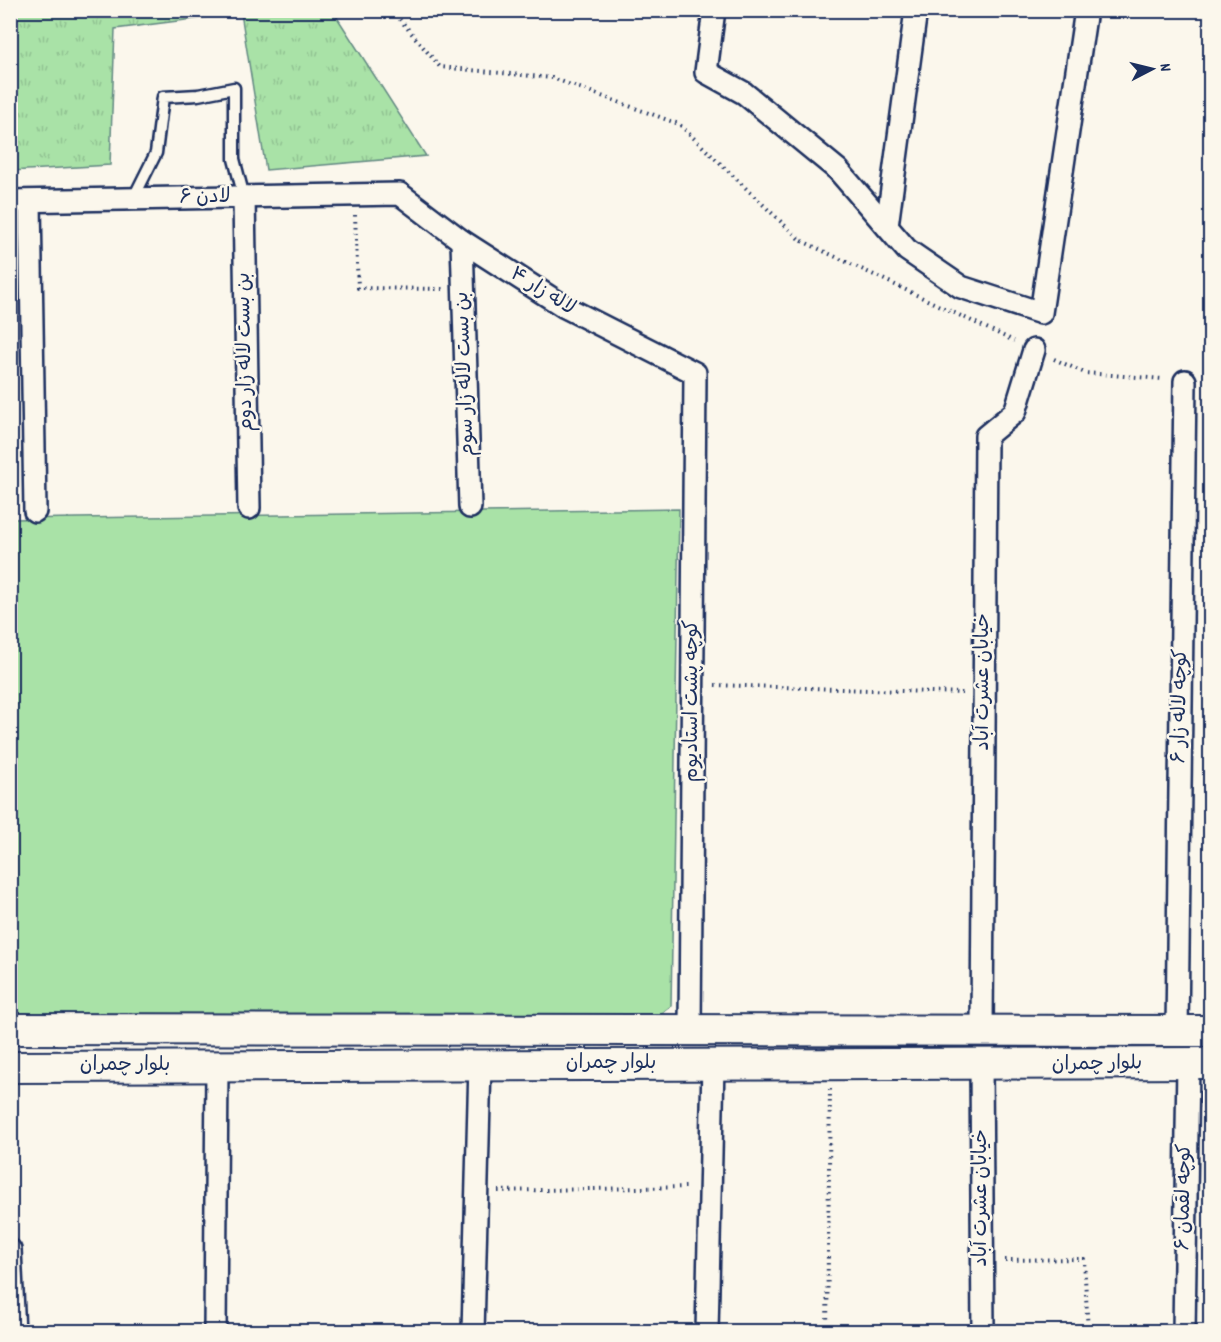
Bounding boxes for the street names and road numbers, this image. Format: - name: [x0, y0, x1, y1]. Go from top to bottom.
- street label: لادن ۶: [179, 184, 231, 212]
- street label: لاله زار ۴: [504, 261, 580, 323]
- street label: بن بست لاله زار دوم: [231, 272, 261, 432]
- street label: بن بست لاله زار سوم: [449, 291, 483, 457]
- street label: خیابان عشرت آباد: [970, 613, 998, 751]
- street label: کوچه پشت استادیوم: [679, 620, 707, 782]
- street label: کوچه لاله زار ۶: [1166, 648, 1196, 764]
- street label: بلوار چمران: [566, 1050, 656, 1078]
- street label: بلوار چمران: [1052, 1050, 1142, 1080]
- street label: بلوار چمران: [80, 1052, 170, 1080]
- street label: خیابان عشرت آباد: [968, 1129, 996, 1267]
- street label: کوچه لقمان ۶: [1170, 1143, 1200, 1251]

